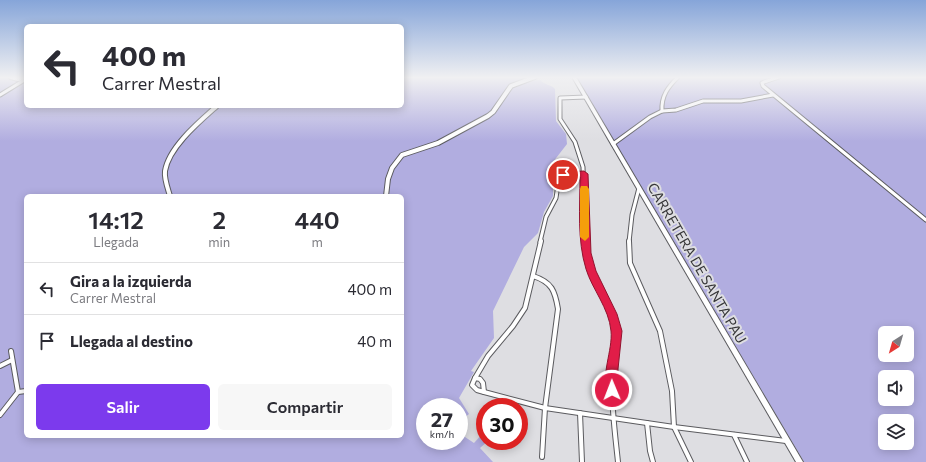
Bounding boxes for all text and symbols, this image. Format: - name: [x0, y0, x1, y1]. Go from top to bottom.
- text: 400 m: [102, 38, 186, 72]
- icon: left: [36, 40, 88, 92]
- text: Carrer Mestral: [102, 72, 221, 94]
- pin: [546, 158, 580, 192]
- icon: arrive: [552, 164, 574, 186]
- street label: CARRETERA DE SANTA PAU: [644, 179, 750, 346]
- text: 14:12: [88, 205, 144, 234]
- text: 2: [212, 205, 226, 234]
- text: 440: [295, 205, 340, 234]
- text: Llegada: [93, 234, 139, 250]
- text: min: [208, 234, 230, 250]
- text: m: [311, 234, 323, 250]
- text: Gira a la izquierda: [70, 272, 192, 290]
- icon: left: [36, 278, 58, 300]
- text: 400 m: [347, 280, 392, 298]
- text: Carrer Mestral: [70, 290, 156, 306]
- north arrow: [878, 326, 914, 362]
- map controls: [878, 326, 914, 450]
- icon: arrive: [36, 330, 58, 352]
- text: Llegada al destino: [70, 332, 193, 350]
- text: 40 m: [357, 332, 392, 350]
- position arrow: [591, 369, 633, 411]
- button: sound: [878, 370, 914, 406]
- button: Salir: [36, 384, 210, 430]
- button: Compartir: [218, 384, 392, 430]
- speed limit sign: 30: [476, 398, 528, 450]
- text: 27: [431, 407, 453, 431]
- button: layers: [878, 414, 914, 450]
- text: km/h: [430, 428, 454, 440]

